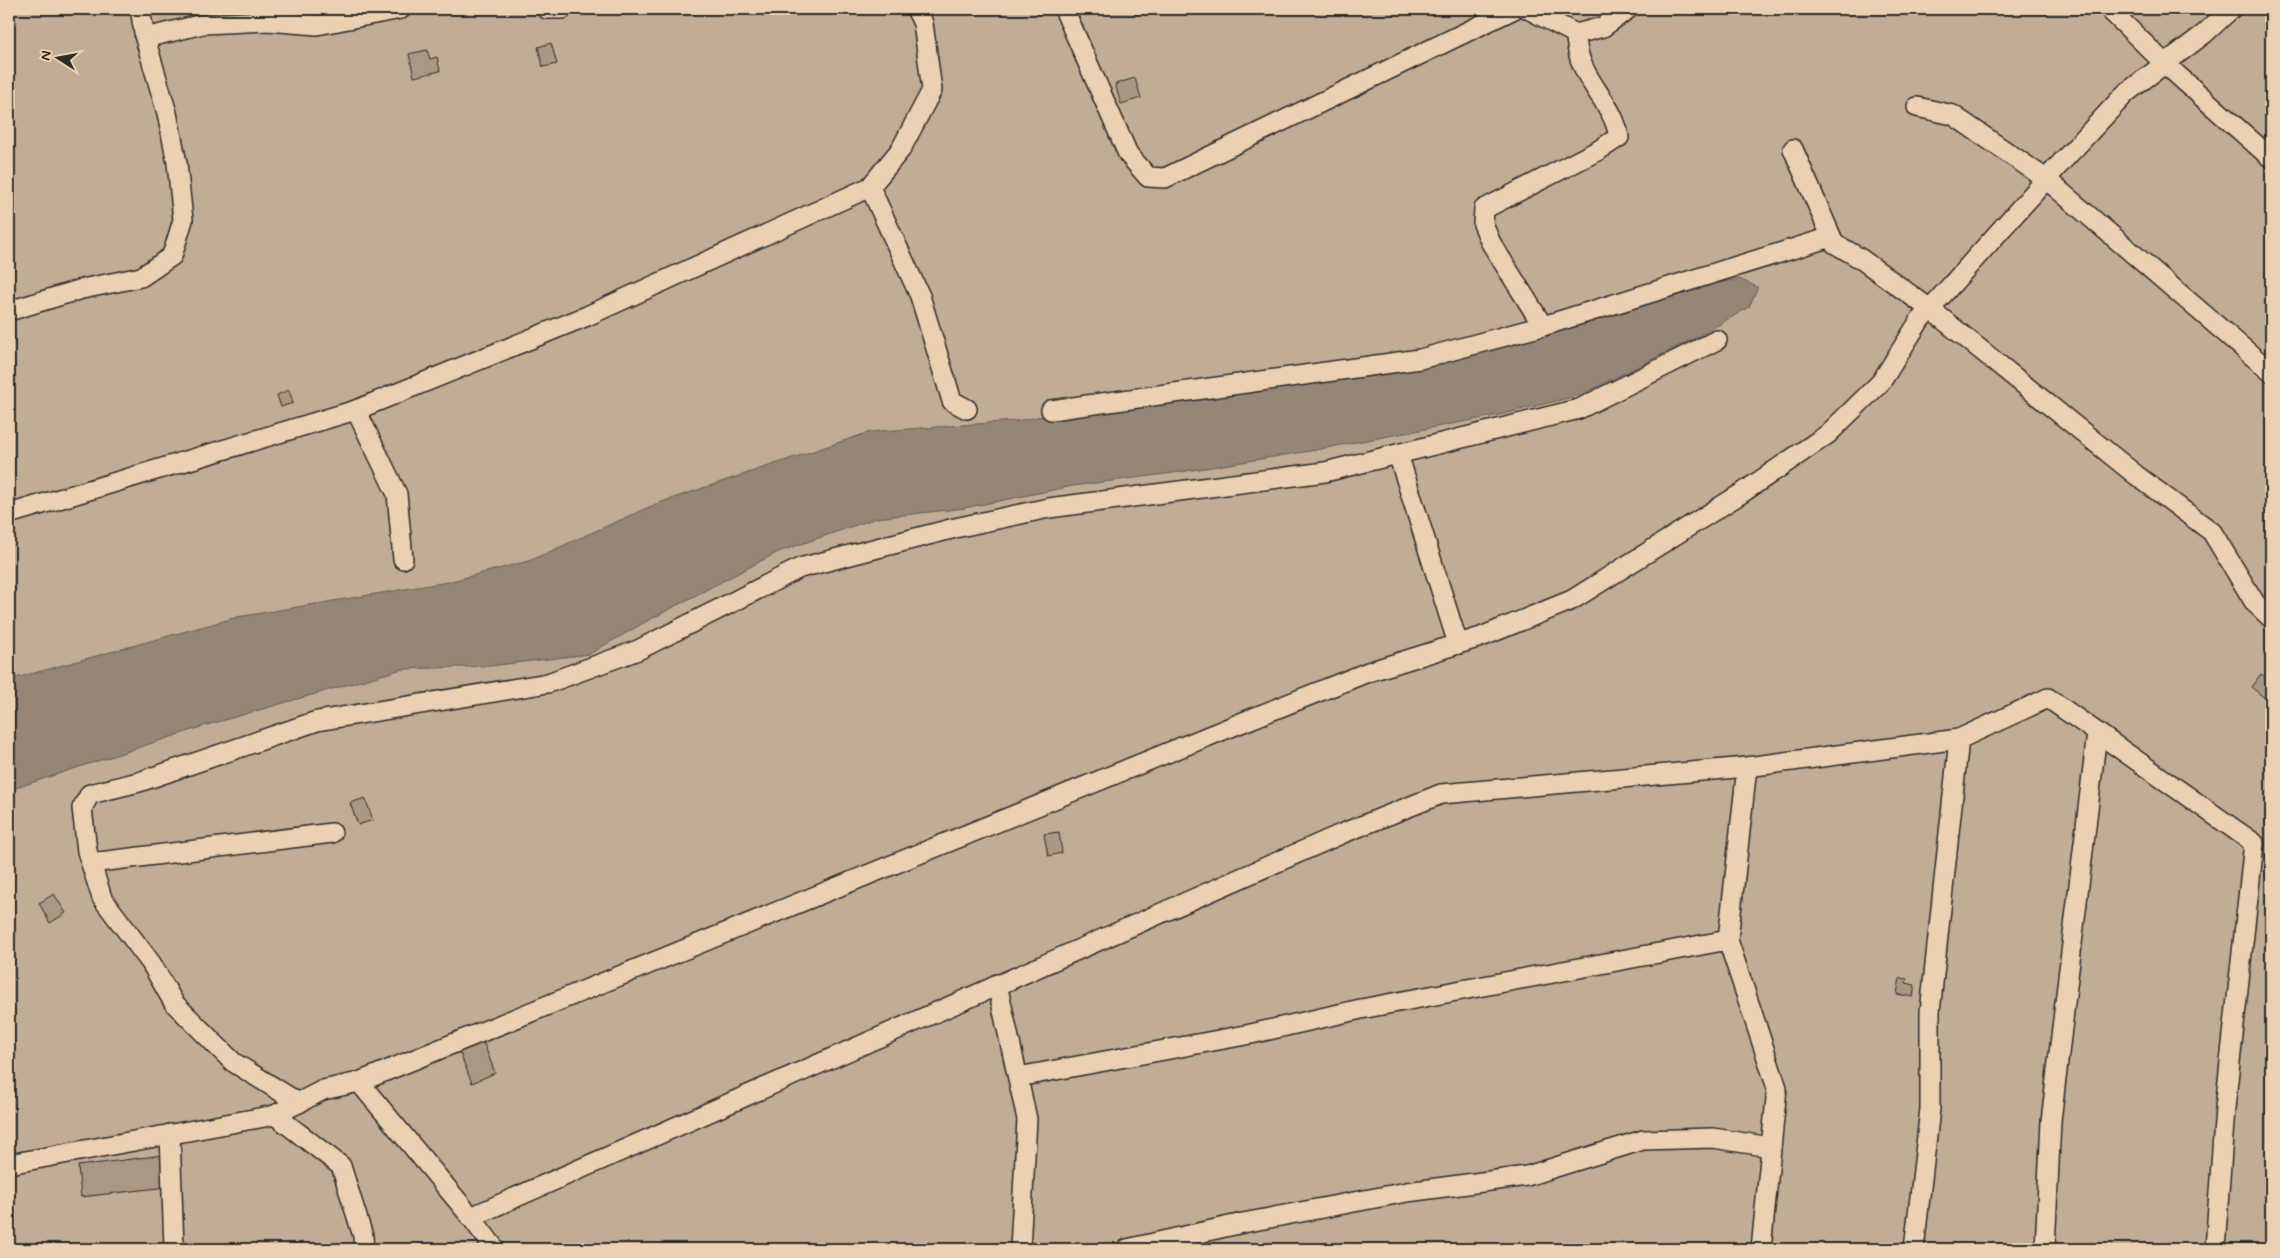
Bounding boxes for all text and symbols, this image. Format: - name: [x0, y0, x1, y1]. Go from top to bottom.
- north arrow: [32, 32, 82, 82]
- text: N: [36, 49, 56, 62]

